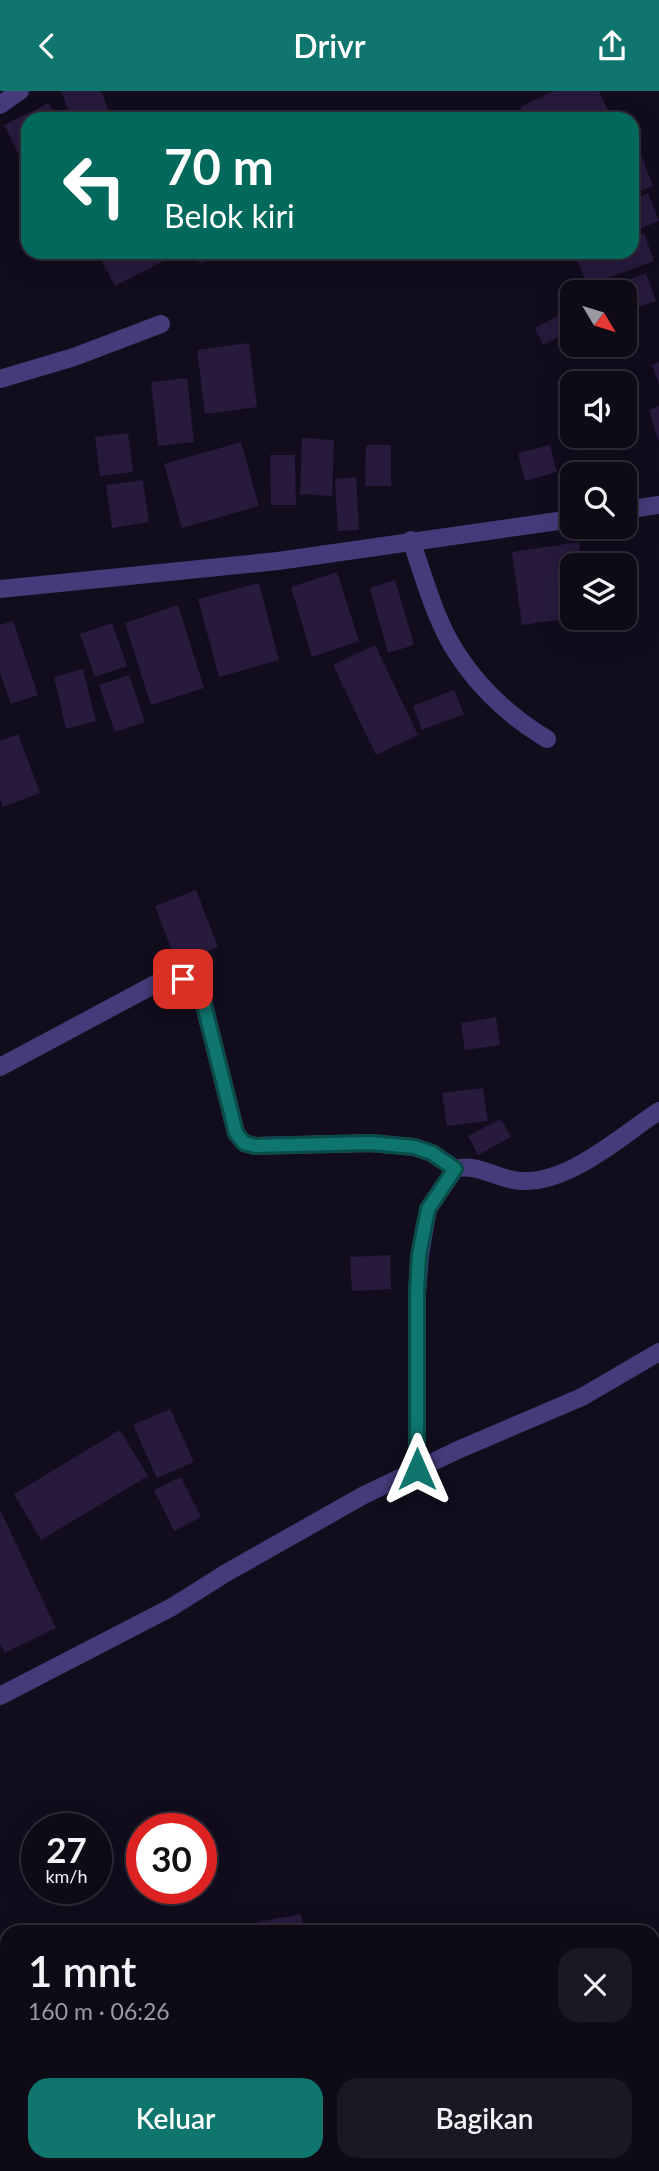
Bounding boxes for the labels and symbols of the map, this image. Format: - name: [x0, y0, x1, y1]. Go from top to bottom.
- north arrow: [560, 280, 637, 357]
- pin: [153, 949, 213, 1009]
- position arrow: [380, 1432, 454, 1506]
- speed limit sign: 30: [126, 1813, 217, 1904]

